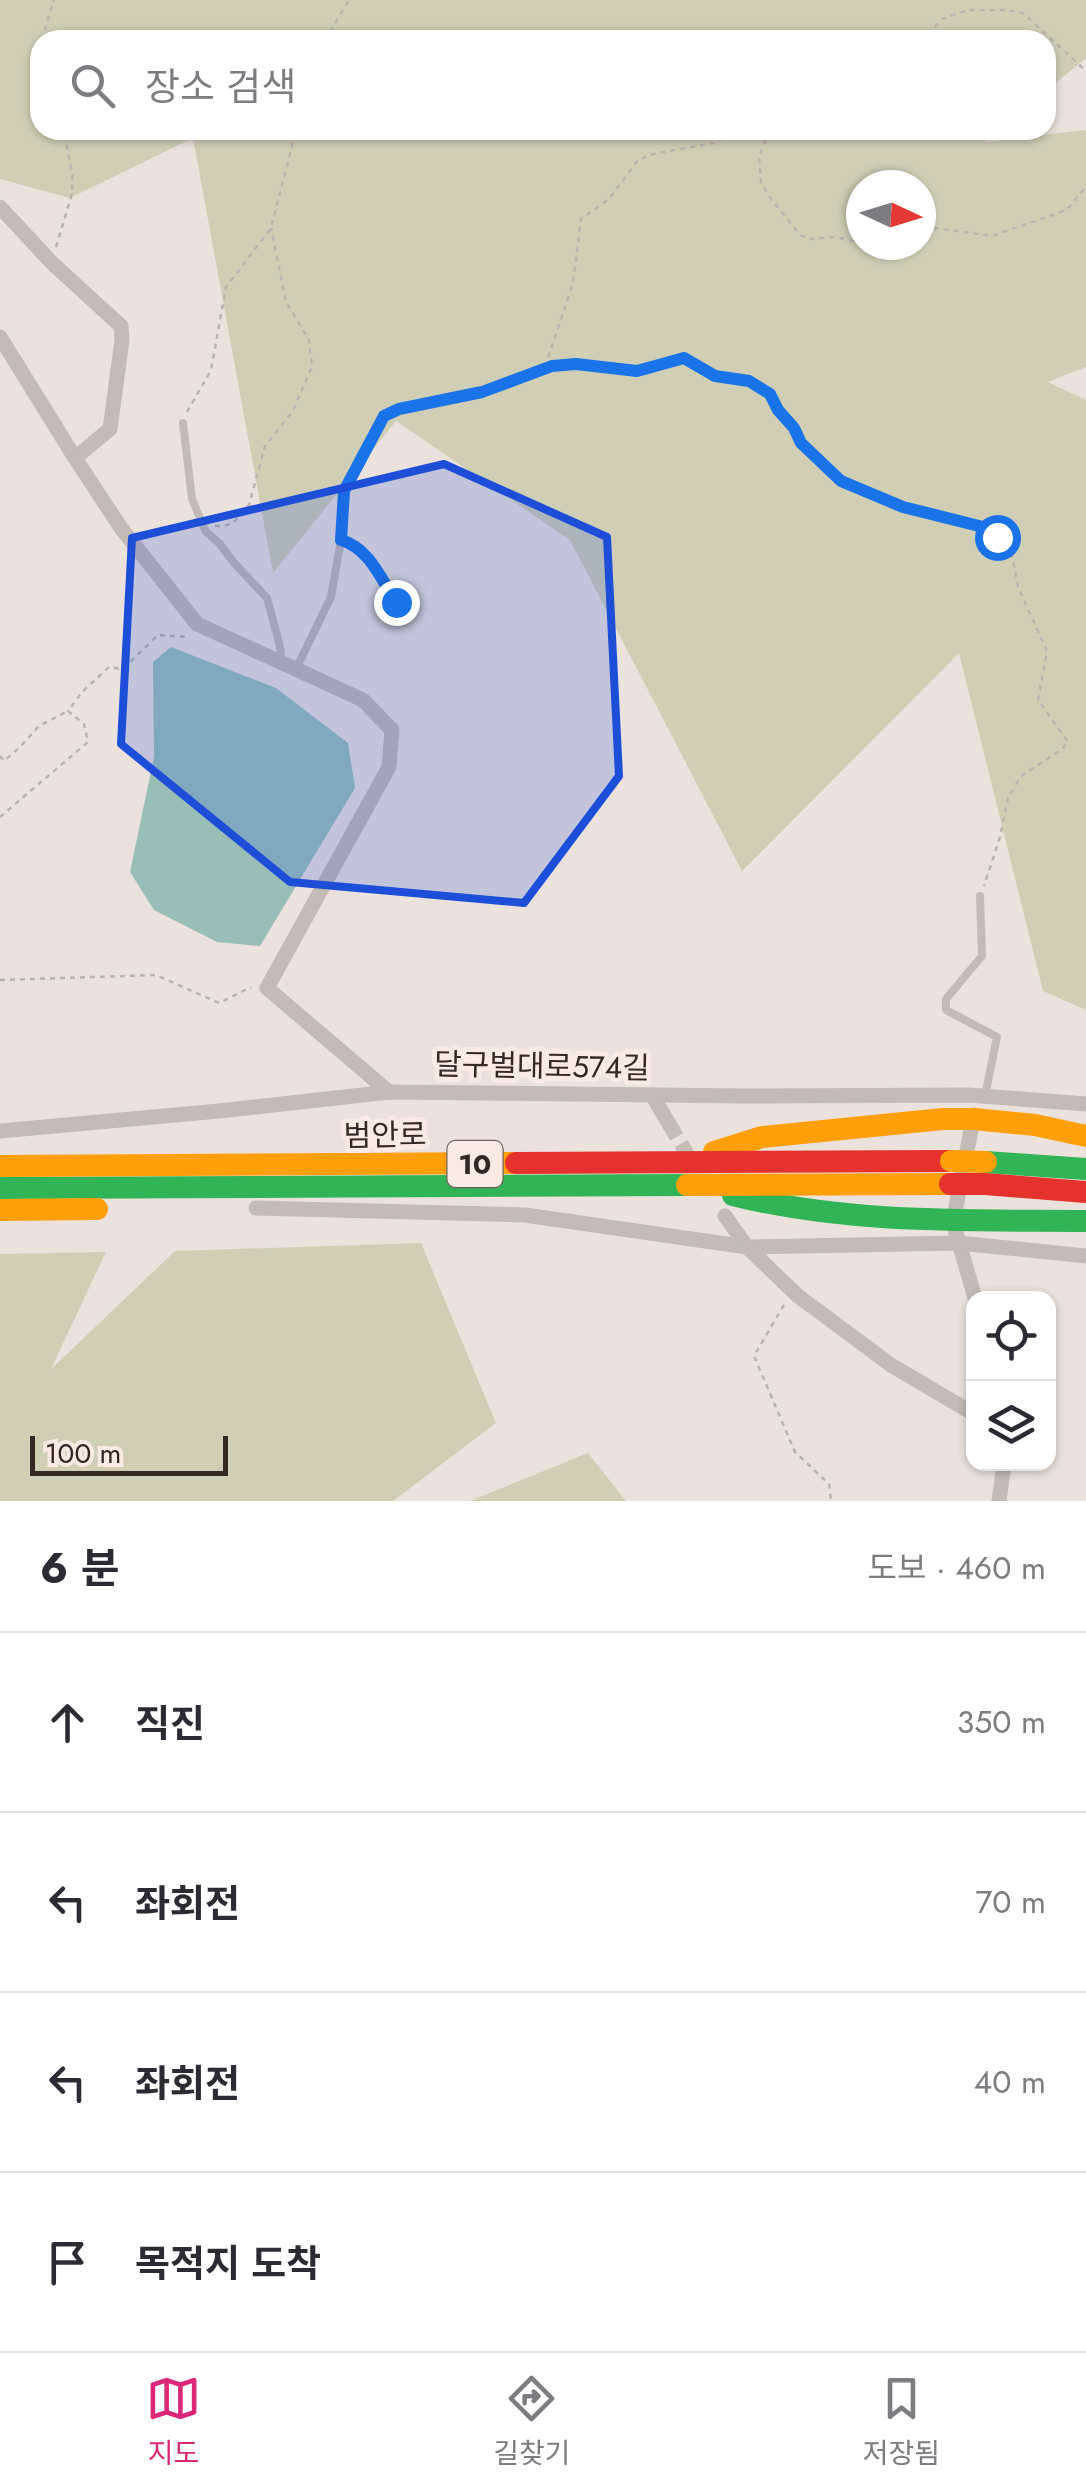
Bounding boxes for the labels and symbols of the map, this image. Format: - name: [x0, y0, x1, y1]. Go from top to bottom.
- north arrow: [846, 170, 936, 260]
- route start: [975, 515, 1021, 561]
- route end: [374, 580, 420, 626]
- street label: 달구벌대로574길: [434, 1043, 650, 1089]
- street label: 범안로: [343, 1113, 427, 1157]
- road number: 10: [448, 1141, 502, 1187]
- scale bar: [30, 1431, 228, 1476]

